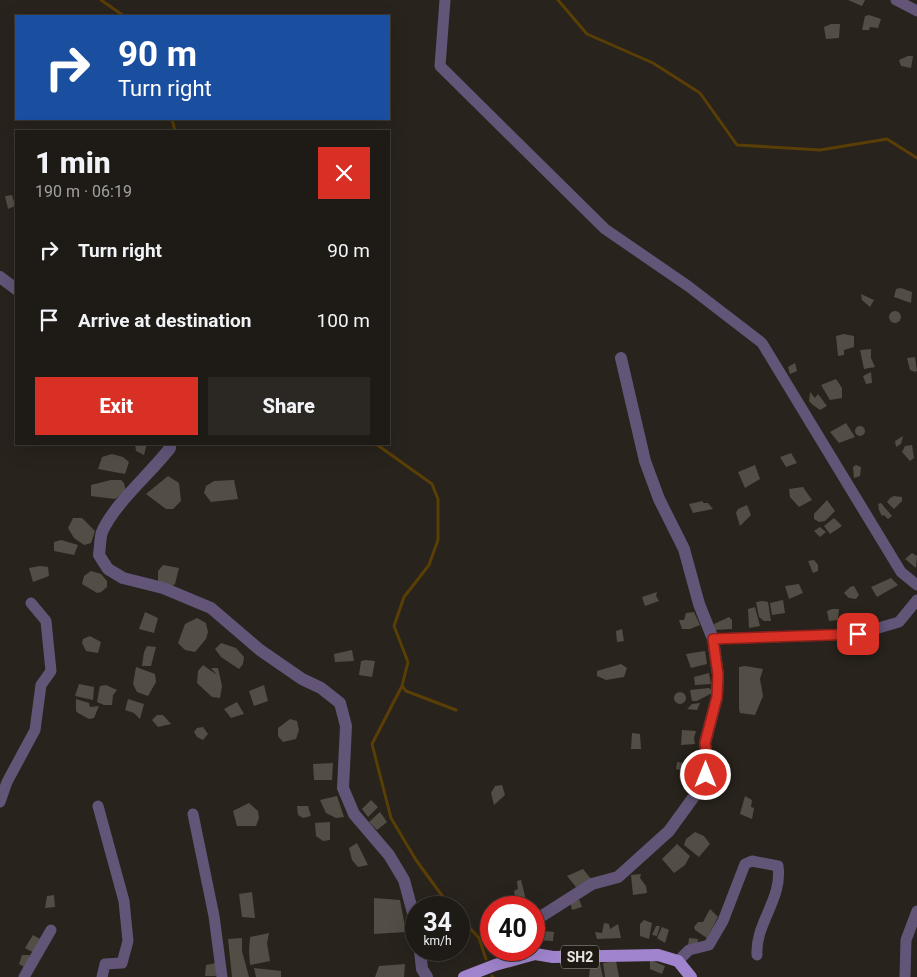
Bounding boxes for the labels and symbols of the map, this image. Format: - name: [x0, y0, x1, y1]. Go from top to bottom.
- pin: [837, 613, 879, 655]
- position arrow: [679, 748, 731, 800]
- speed limit sign: 40: [480, 896, 545, 961]
- road number: SH2: [561, 946, 599, 969]

